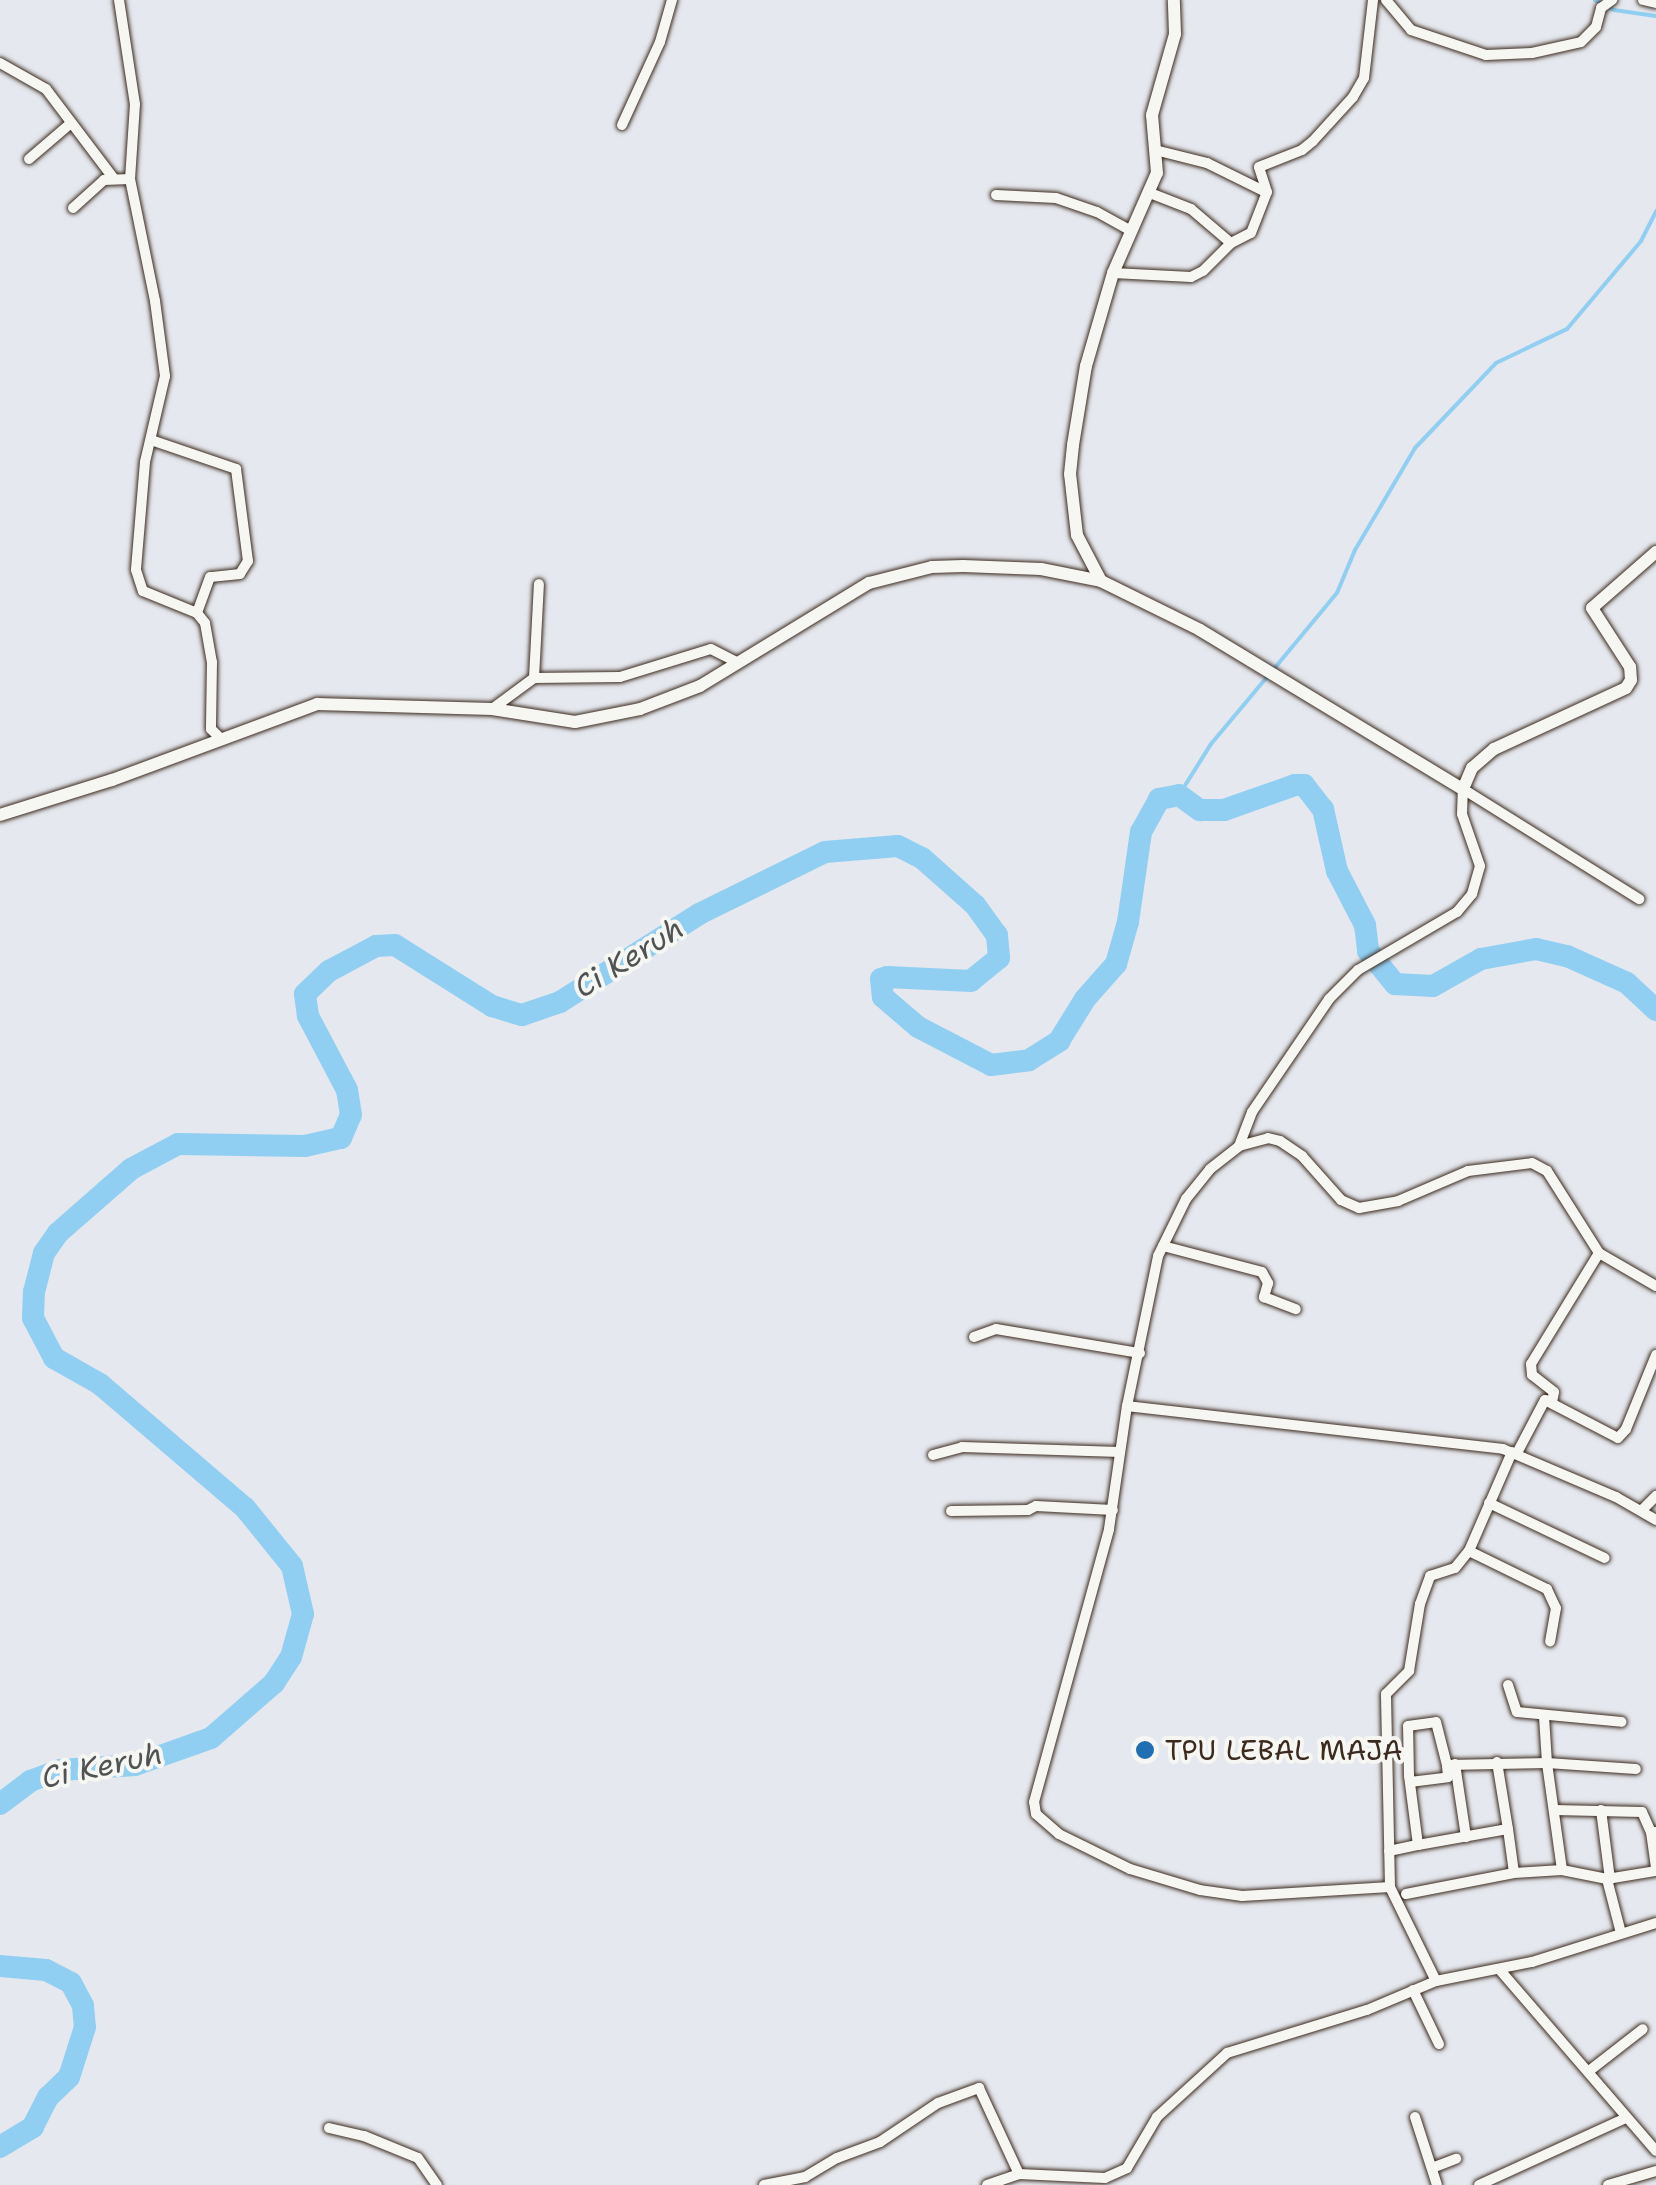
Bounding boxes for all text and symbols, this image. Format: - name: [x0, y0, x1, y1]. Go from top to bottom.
- water label: Ci Keruh: [568, 910, 690, 1006]
- place label: TPU LEBAL MAJA: [1165, 1733, 1403, 1767]
- water label: Ci Keruh: [38, 1736, 166, 1796]
- marker: TPU LEBAL MAJA: [1134, 1739, 1156, 1761]

